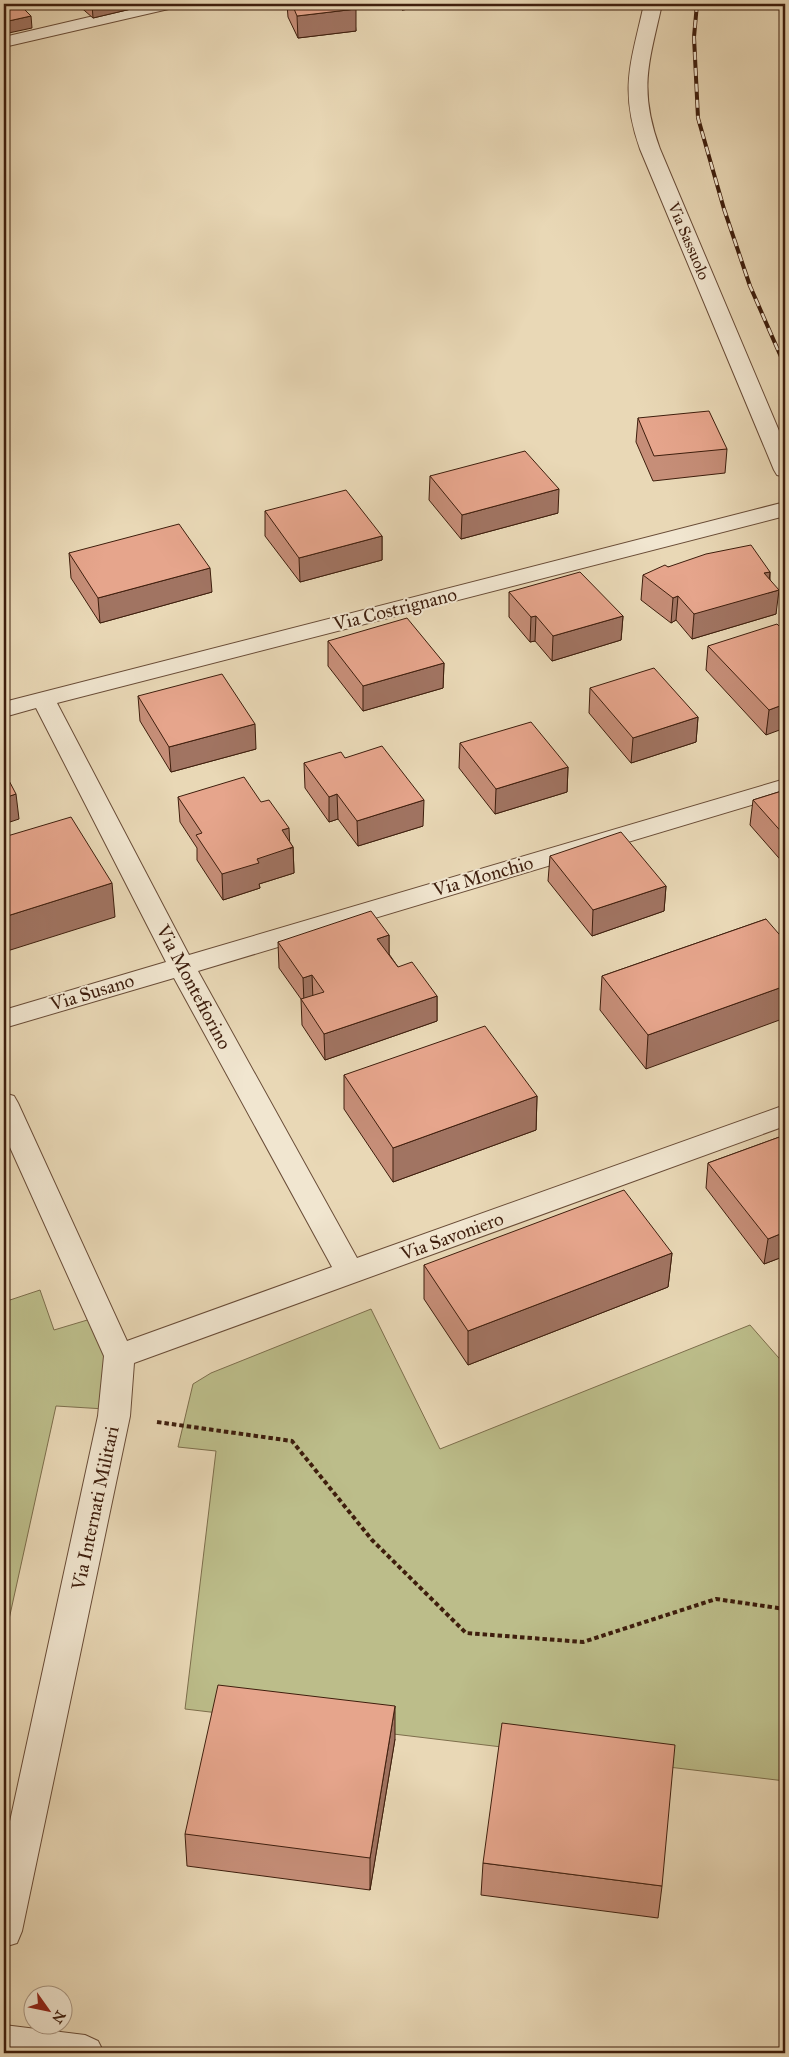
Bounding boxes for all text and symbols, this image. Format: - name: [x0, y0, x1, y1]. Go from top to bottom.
- street label: Via Sassuolo: [664, 198, 714, 283]
- street label: Via Costrignano: [330, 582, 460, 637]
- street label: Via Monchio: [429, 851, 536, 902]
- street label: Via Montefiorino: [151, 920, 237, 1053]
- street label: Via Susano: [46, 968, 137, 1016]
- street label: Via Savoniero: [396, 1207, 507, 1266]
- street label: Via Internati Militari: [66, 1424, 124, 1593]
- north arrow: [22, 1984, 72, 2034]
- text: N: [48, 2007, 69, 2027]

